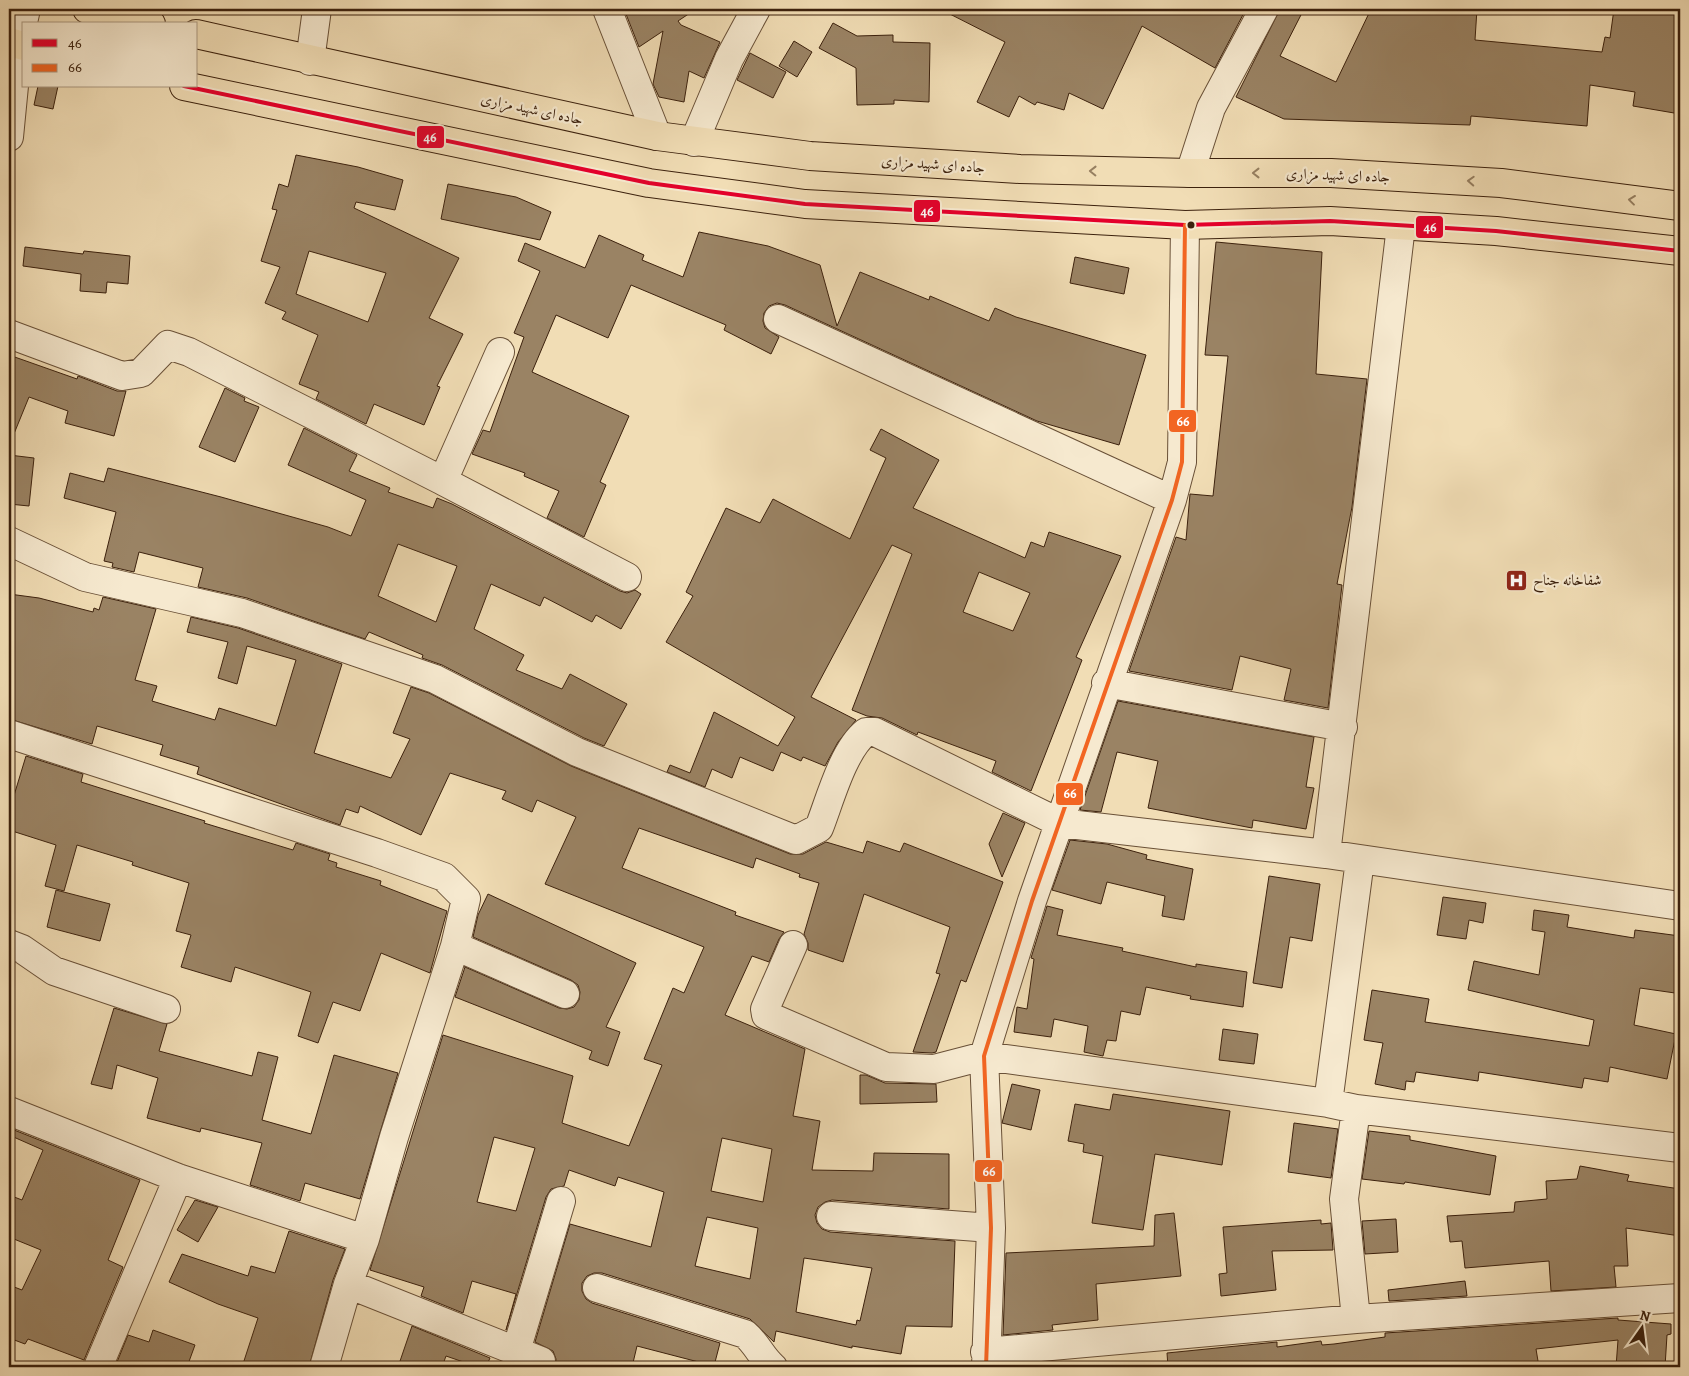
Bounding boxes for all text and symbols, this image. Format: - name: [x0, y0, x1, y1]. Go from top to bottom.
- legend: [22, 22, 198, 88]
- text: 46: [68, 33, 82, 53]
- text: 66: [68, 57, 82, 77]
- street label: جاده ای شهید مزاری: [479, 88, 585, 131]
- line badge: 46: [416, 125, 445, 149]
- text: 46: [423, 128, 437, 147]
- street label: جاده ای شهید مزاری: [880, 150, 986, 179]
- street label: جاده ای شهید مزاری: [1286, 163, 1390, 188]
- one-way arrow: [1089, 166, 1097, 176]
- one-way arrow: [1252, 168, 1260, 178]
- one-way arrow: [1466, 176, 1474, 187]
- one-way arrow: [1628, 195, 1636, 206]
- line badge: 46: [913, 199, 941, 223]
- text: 46: [920, 202, 934, 221]
- line badge: 46: [1415, 215, 1444, 239]
- text: 46: [1423, 218, 1437, 237]
- unlabelled marker: [1186, 220, 1196, 230]
- line badge: 66: [1168, 409, 1197, 433]
- text: 66: [1176, 412, 1190, 431]
- hospital icon: شفاخانه جناح: [1505, 568, 1529, 592]
- place label: شفاخانه جناح: [1533, 570, 1602, 593]
- line badge: 66: [1055, 782, 1084, 806]
- text: 66: [1063, 784, 1077, 803]
- line badge: 66: [974, 1159, 1003, 1183]
- text: 66: [982, 1162, 996, 1181]
- north arrow: [1616, 1304, 1666, 1354]
- text: N: [1638, 1305, 1652, 1326]

